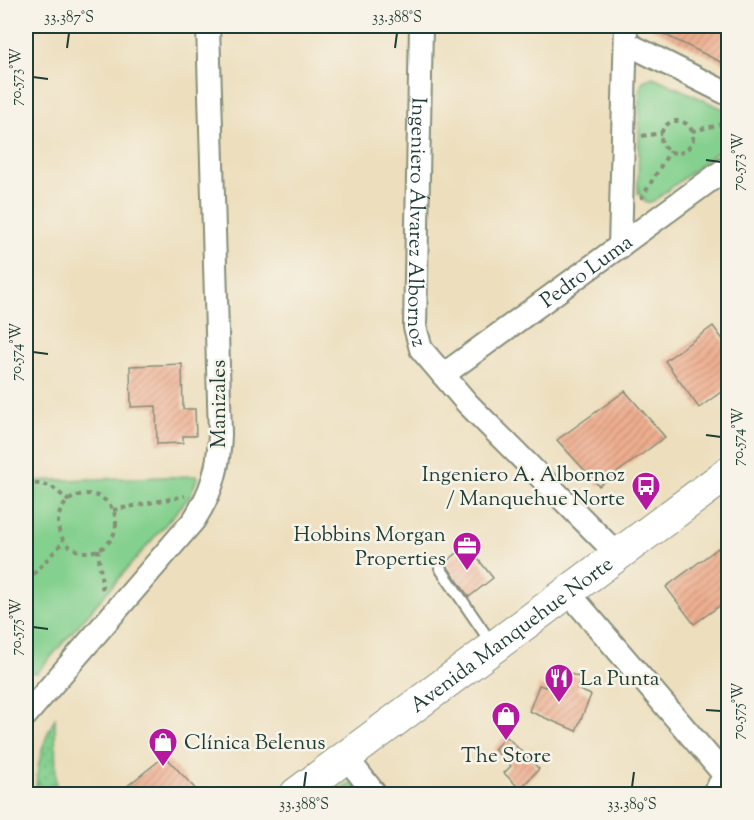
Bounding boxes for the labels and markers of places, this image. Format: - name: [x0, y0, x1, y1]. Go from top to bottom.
- place label: Ingeniero A. Albornoz / Manquehue Norte: [422, 461, 625, 515]
- bus stop icon: Ingeniero A. Albornoz / Manquehue Norte: [630, 470, 662, 512]
- place label: Hobbins Morgan Properties: [294, 521, 446, 575]
- office icon: Hobbins Morgan Properties: [451, 530, 483, 572]
- restaurant icon: La Punta: [543, 662, 575, 704]
- place label: La Punta: [580, 665, 660, 695]
- shop icon: The Store: [490, 700, 522, 742]
- shop icon: Clínica Belenus: [147, 726, 179, 768]
- place label: Clínica Belenus: [184, 729, 326, 759]
- place label: The Store: [461, 742, 551, 772]

